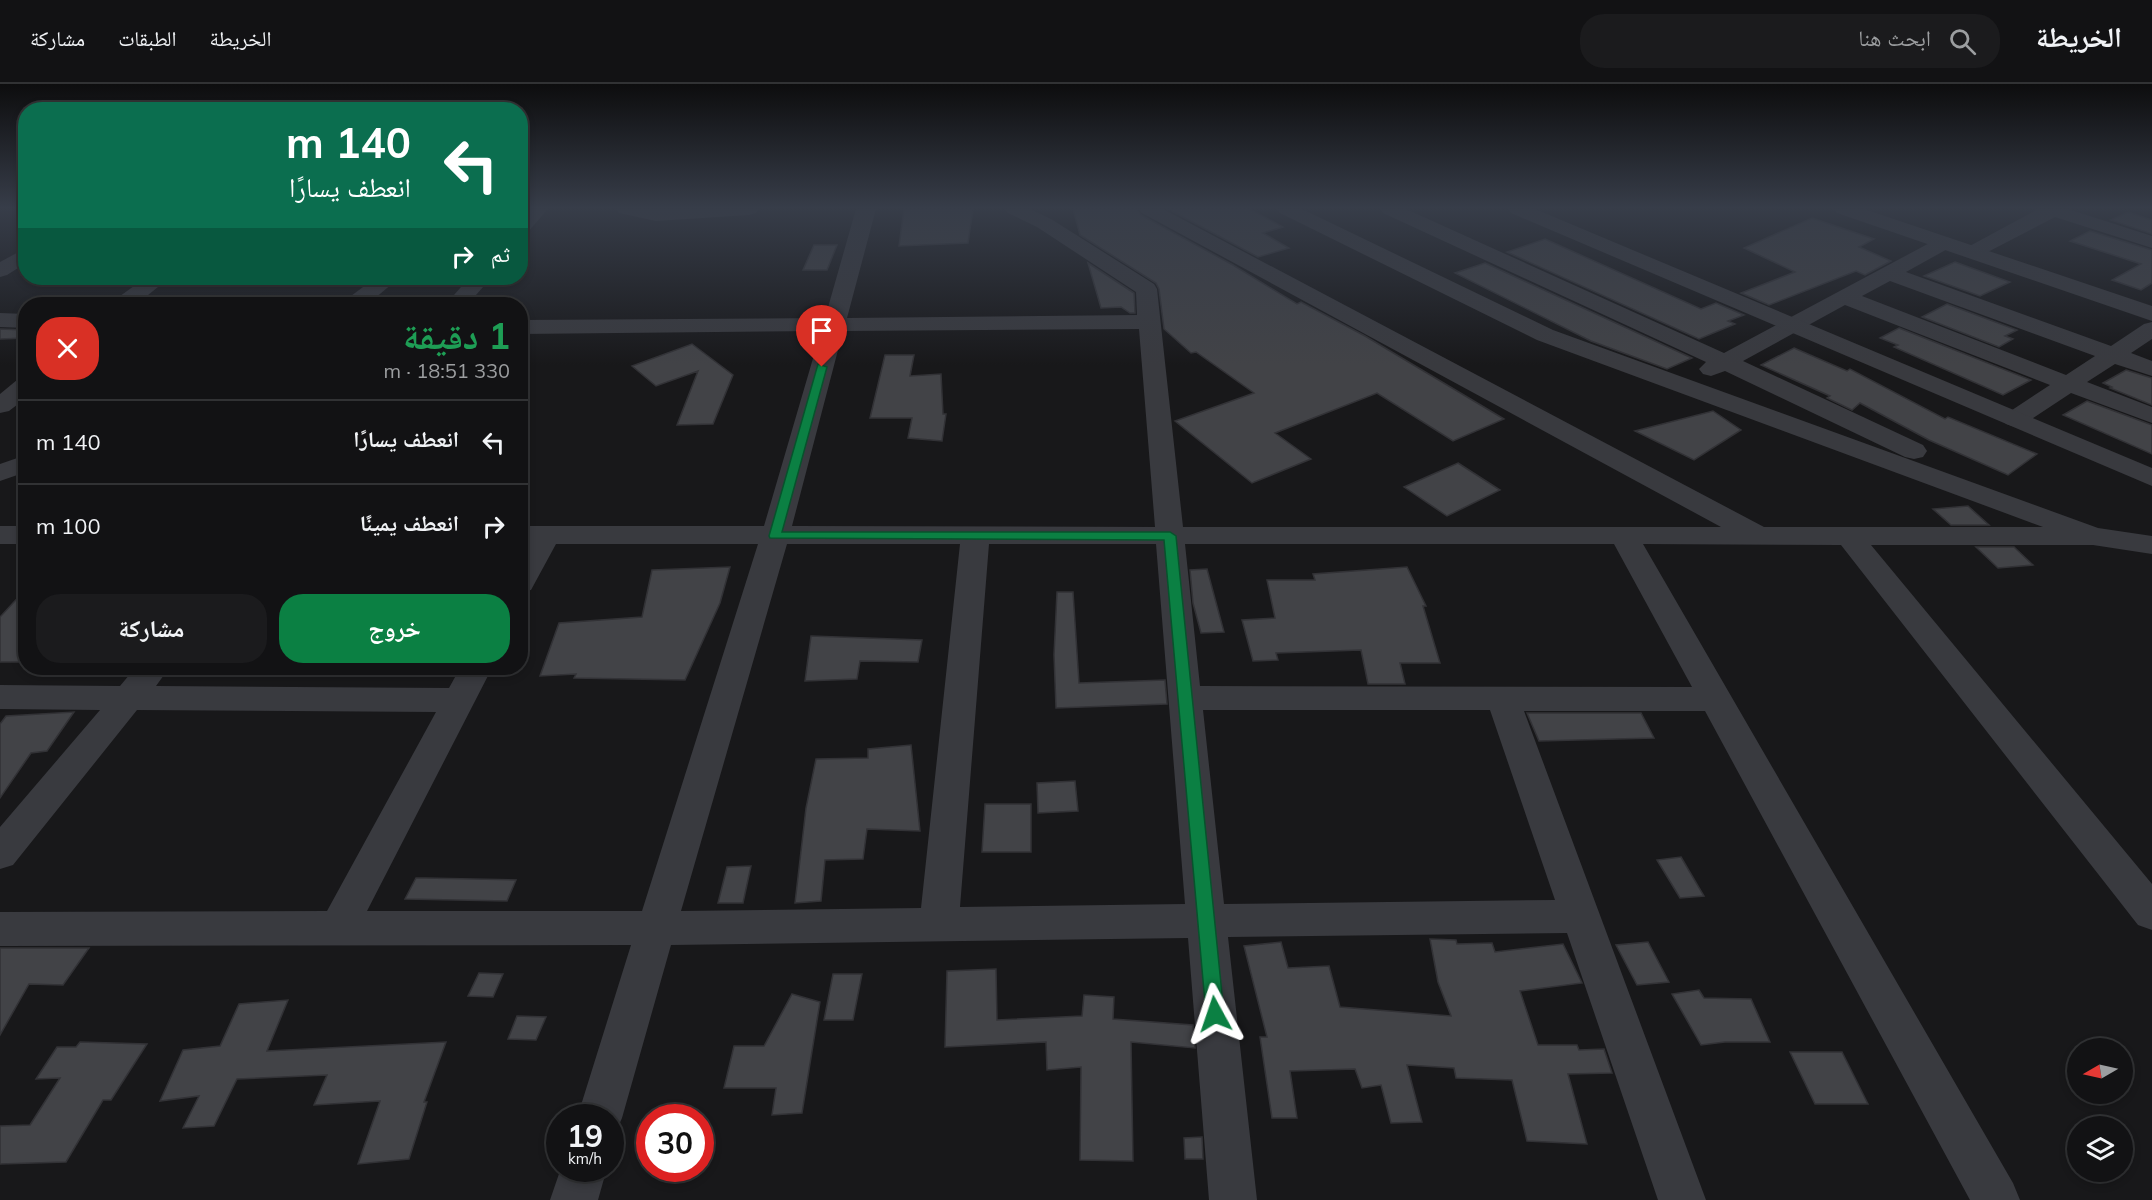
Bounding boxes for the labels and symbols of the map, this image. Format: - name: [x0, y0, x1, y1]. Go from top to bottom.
- pin: [796, 305, 847, 367]
- position arrow: [1183, 982, 1247, 1046]
- north arrow: [2067, 1038, 2133, 1104]
- speed limit sign: 30: [636, 1104, 714, 1182]

